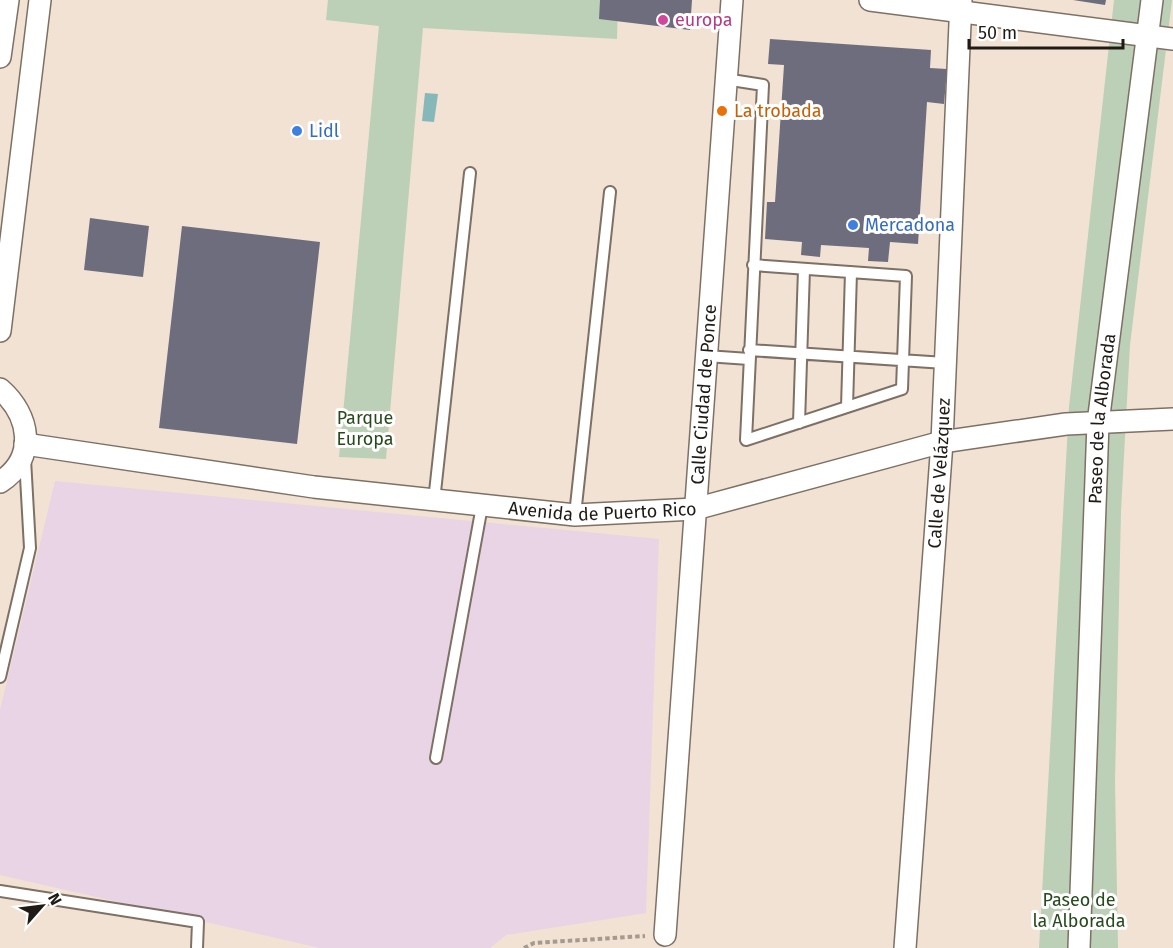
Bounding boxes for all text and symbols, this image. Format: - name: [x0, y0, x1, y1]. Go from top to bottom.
- place label: europa: [675, 9, 733, 31]
- scale bar: [969, 12, 1124, 50]
- marker: europa: [656, 13, 670, 27]
- text: 50 m: [978, 22, 1017, 44]
- place label: La trobada: [734, 100, 822, 122]
- marker: La trobada: [715, 104, 729, 118]
- place label: Lidl: [309, 120, 339, 142]
- marker: Lidl: [290, 124, 304, 138]
- place label: Mercadona: [865, 214, 955, 236]
- marker: Mercadona: [846, 218, 860, 232]
- street label: Calle Ciudad de Ponce: [686, 303, 721, 485]
- street label: Paseo de la Alborada: [1084, 332, 1120, 504]
- street label: Calle de Velázquez: [923, 397, 955, 549]
- park label: Parque Europa: [336, 407, 394, 450]
- street label: Avenida de Puerto Rico: [507, 497, 697, 526]
- north arrow: [12, 876, 72, 936]
- park label: Paseo de la Alborada: [1032, 889, 1126, 932]
- text: N: [44, 890, 66, 908]

